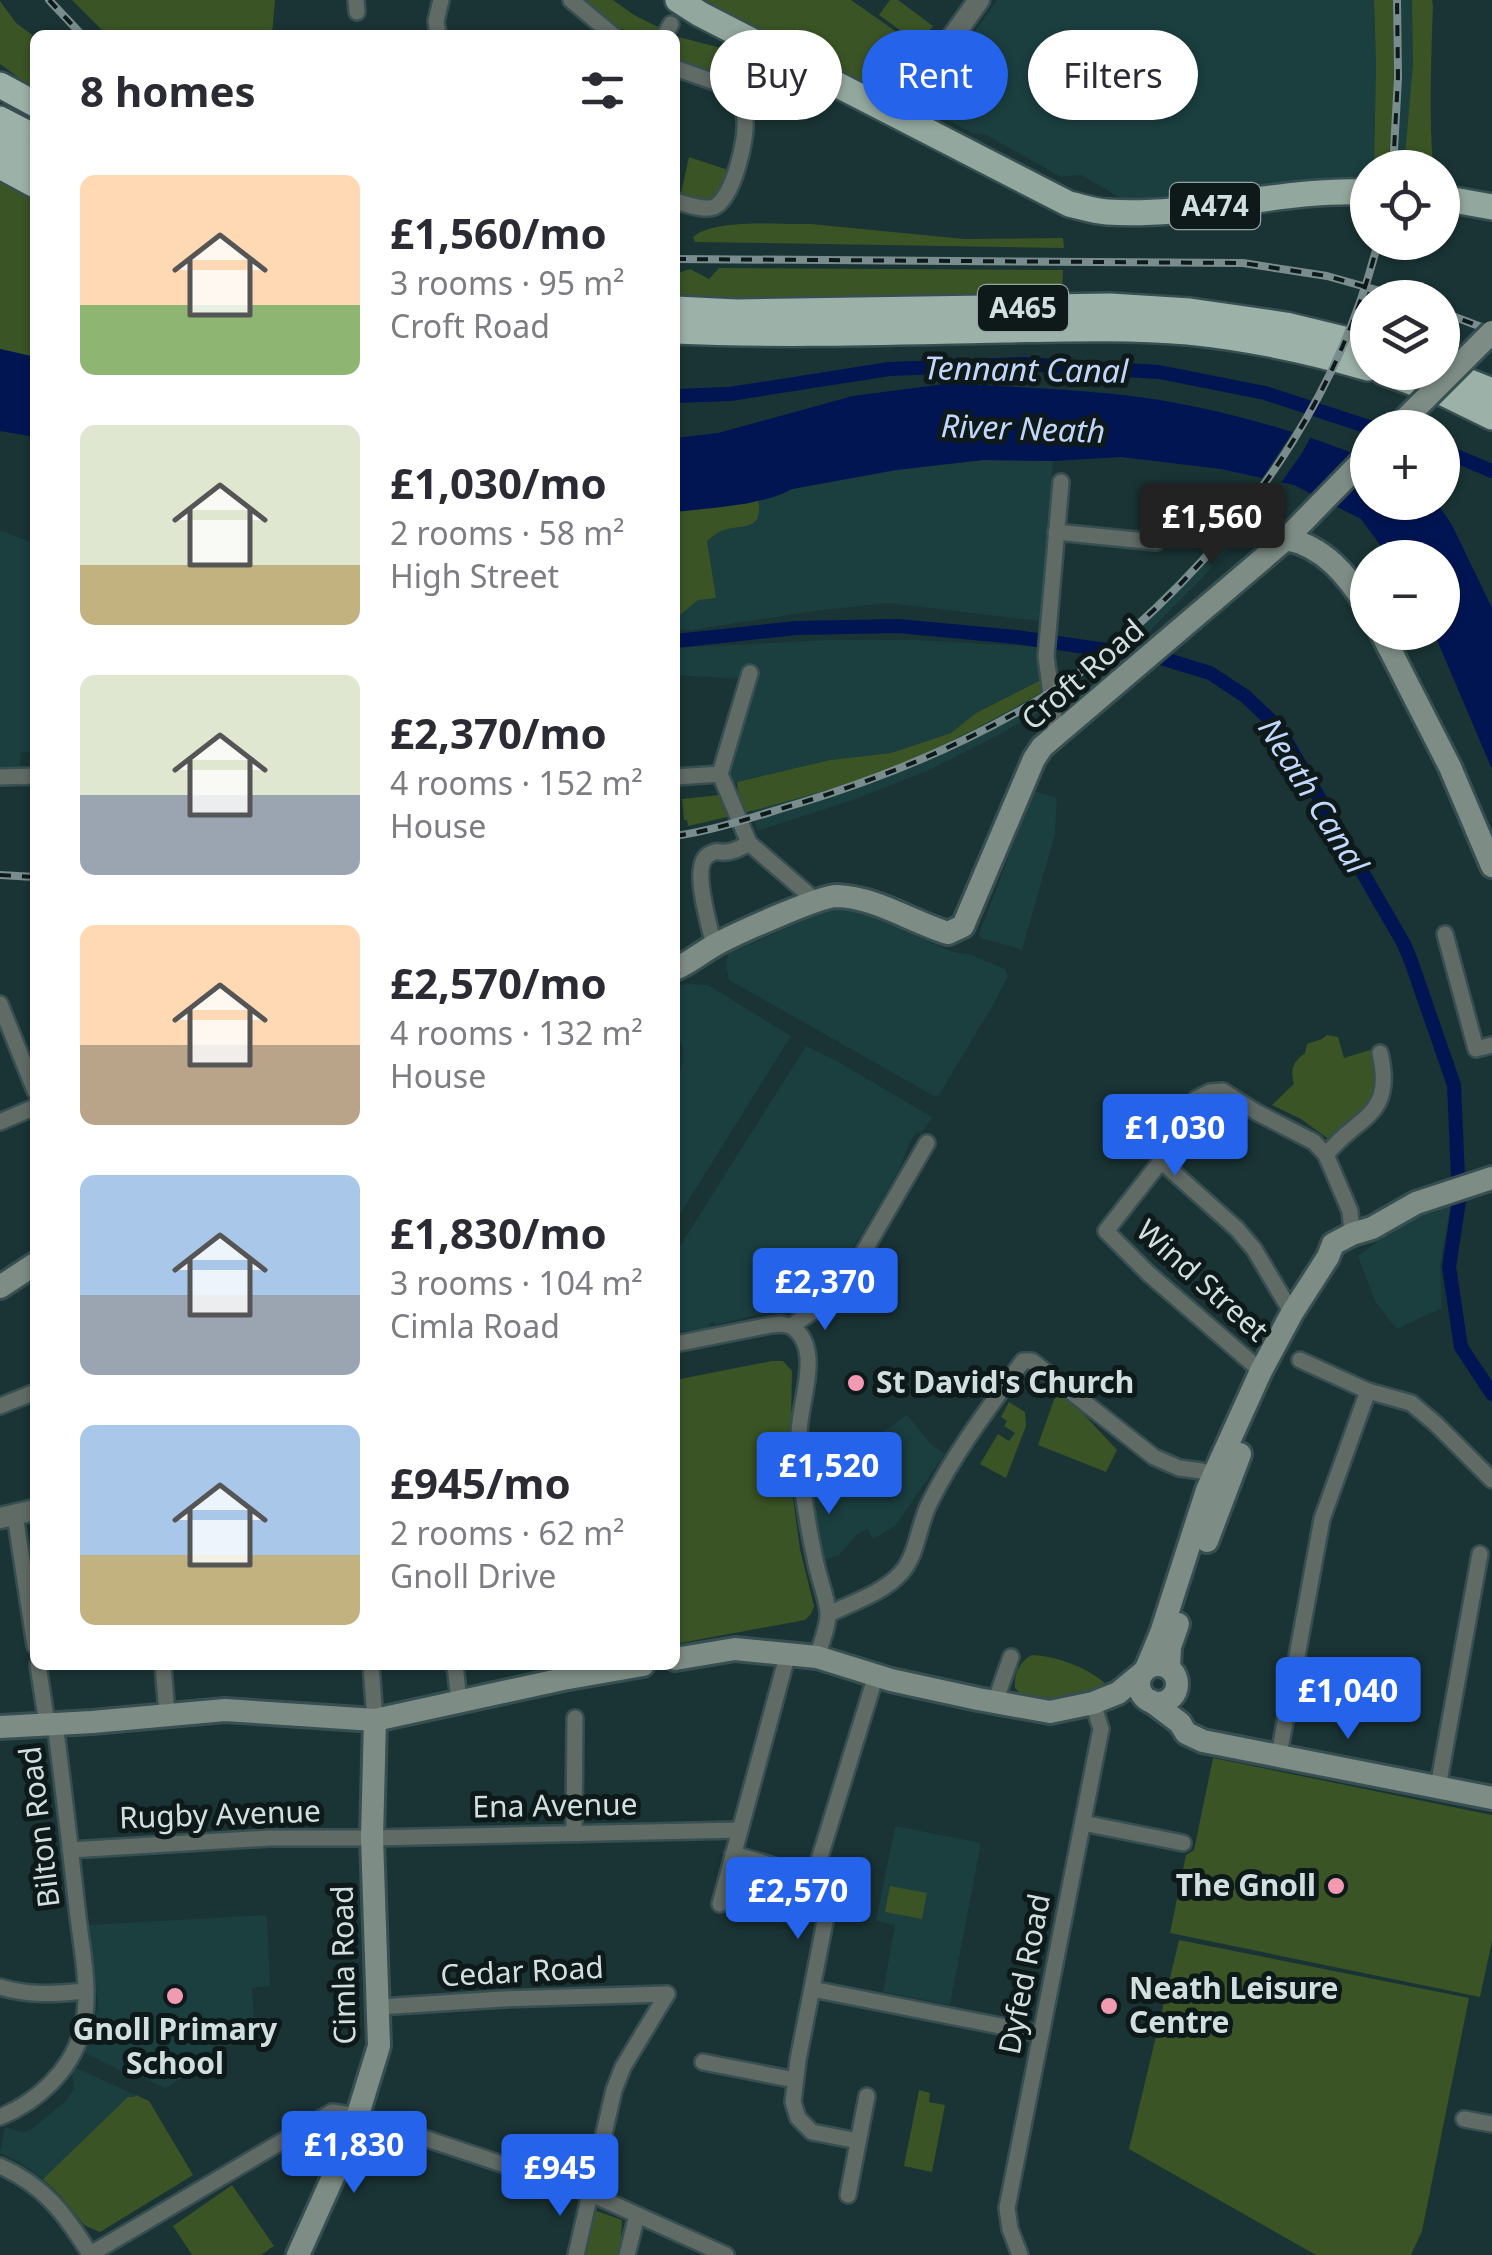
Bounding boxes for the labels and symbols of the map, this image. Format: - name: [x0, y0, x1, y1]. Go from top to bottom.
- road number: A474: [1170, 183, 1260, 229]
- road number: A465: [978, 285, 1068, 331]
- water label: Tennant Canal: [923, 345, 1129, 392]
- water label: River Neath: [940, 403, 1106, 452]
- pin: £1,560: [1131, 483, 1293, 568]
- street label: Croft Road: [1012, 609, 1152, 739]
- water label: Neath Canal: [1249, 709, 1380, 882]
- pin: £1,030: [1094, 1094, 1256, 1179]
- street label: Wind Street: [1128, 1210, 1278, 1350]
- pin: £2,370: [744, 1248, 906, 1333]
- place label: St David's Church: [876, 1361, 1134, 1402]
- marker: St David's Church: [845, 1372, 867, 1394]
- pin: £1,520: [748, 1432, 910, 1517]
- pin: £1,040: [1267, 1657, 1429, 1742]
- street label: Bilton Road: [8, 1744, 69, 1910]
- street label: Ena Avenue: [472, 1783, 638, 1826]
- street label: Rugby Avenue: [118, 1789, 322, 1838]
- pin: £2,570: [717, 1857, 879, 1942]
- place label: The Gnoll: [1176, 1864, 1316, 1905]
- marker: The Gnoll: [1325, 1875, 1347, 1897]
- street label: Cimla Road: [321, 1885, 364, 2045]
- street label: Dyfed Road: [988, 1890, 1059, 2058]
- street label: Cedar Road: [439, 1946, 605, 1995]
- place label: Neath Leisure Centre: [1129, 1967, 1339, 2042]
- marker: Gnoll Primary School: [164, 1985, 186, 2007]
- marker: Neath Leisure Centre: [1098, 1995, 1120, 2017]
- place label: Gnoll Primary School: [73, 2008, 278, 2083]
- pin: £1,830: [273, 2111, 435, 2196]
- pin: £945: [501, 2134, 619, 2219]

